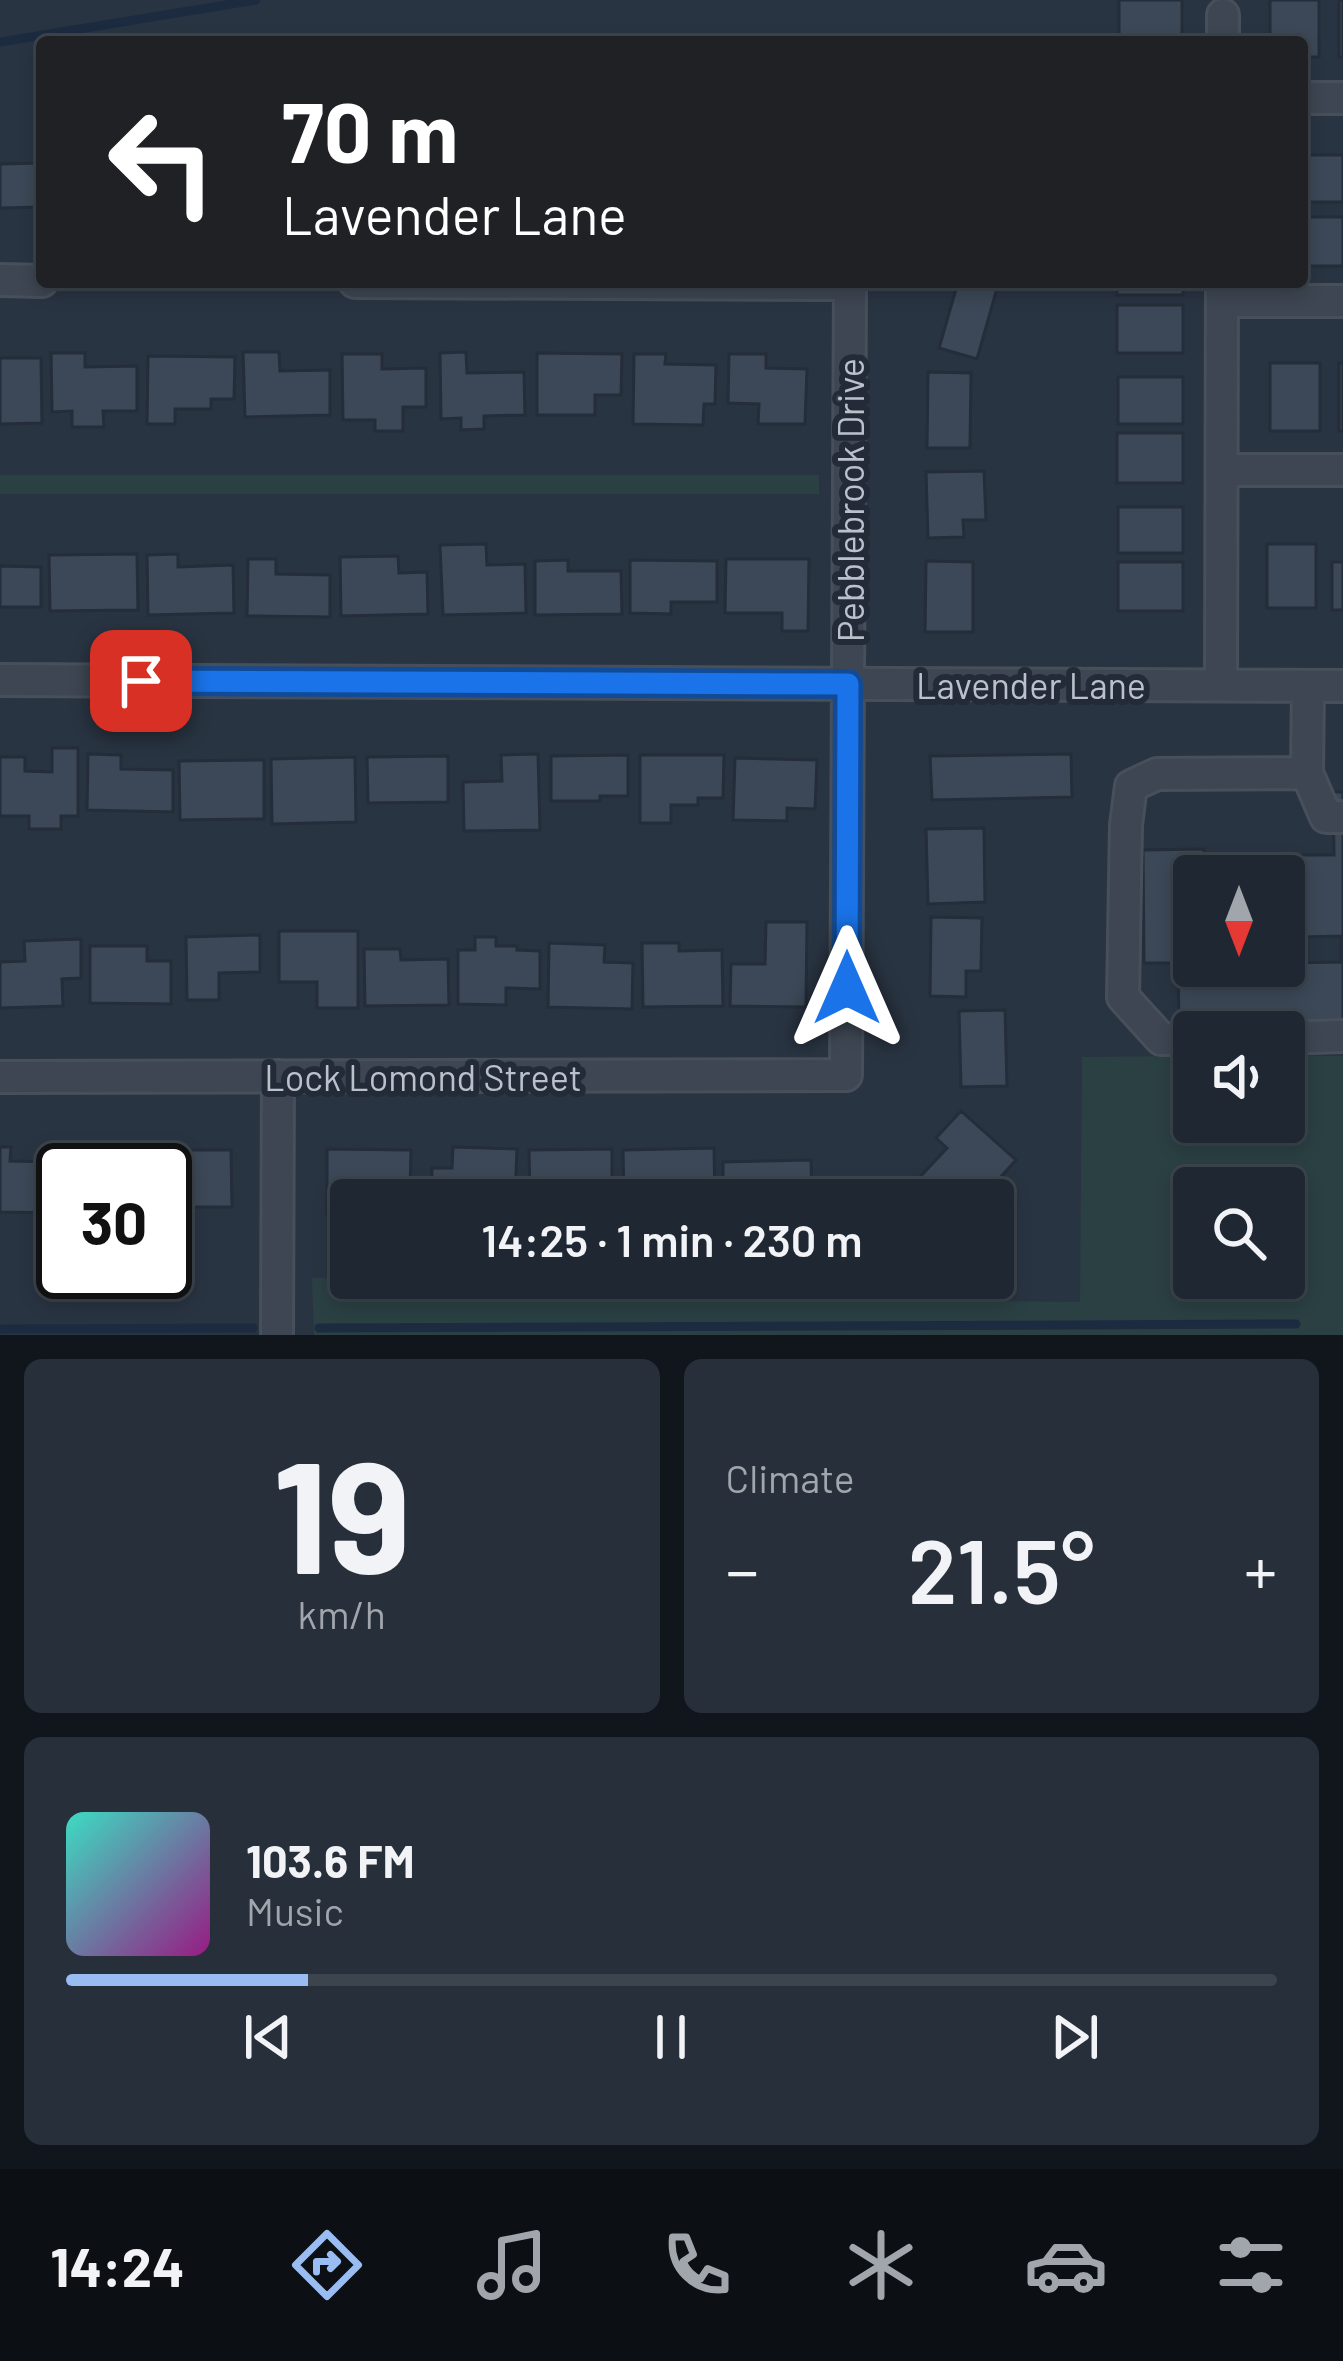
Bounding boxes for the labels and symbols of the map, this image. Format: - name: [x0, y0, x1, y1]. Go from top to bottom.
- street label: Pebblebrook Drive: [828, 358, 871, 642]
- pin: [90, 630, 192, 732]
- street label: Lavender Lane: [916, 663, 1146, 706]
- north arrow: [1173, 855, 1305, 987]
- position arrow: [784, 925, 910, 1051]
- street label: Lock Lomond Street: [264, 1055, 582, 1098]
- speed limit sign: 30: [36, 1143, 192, 1299]

